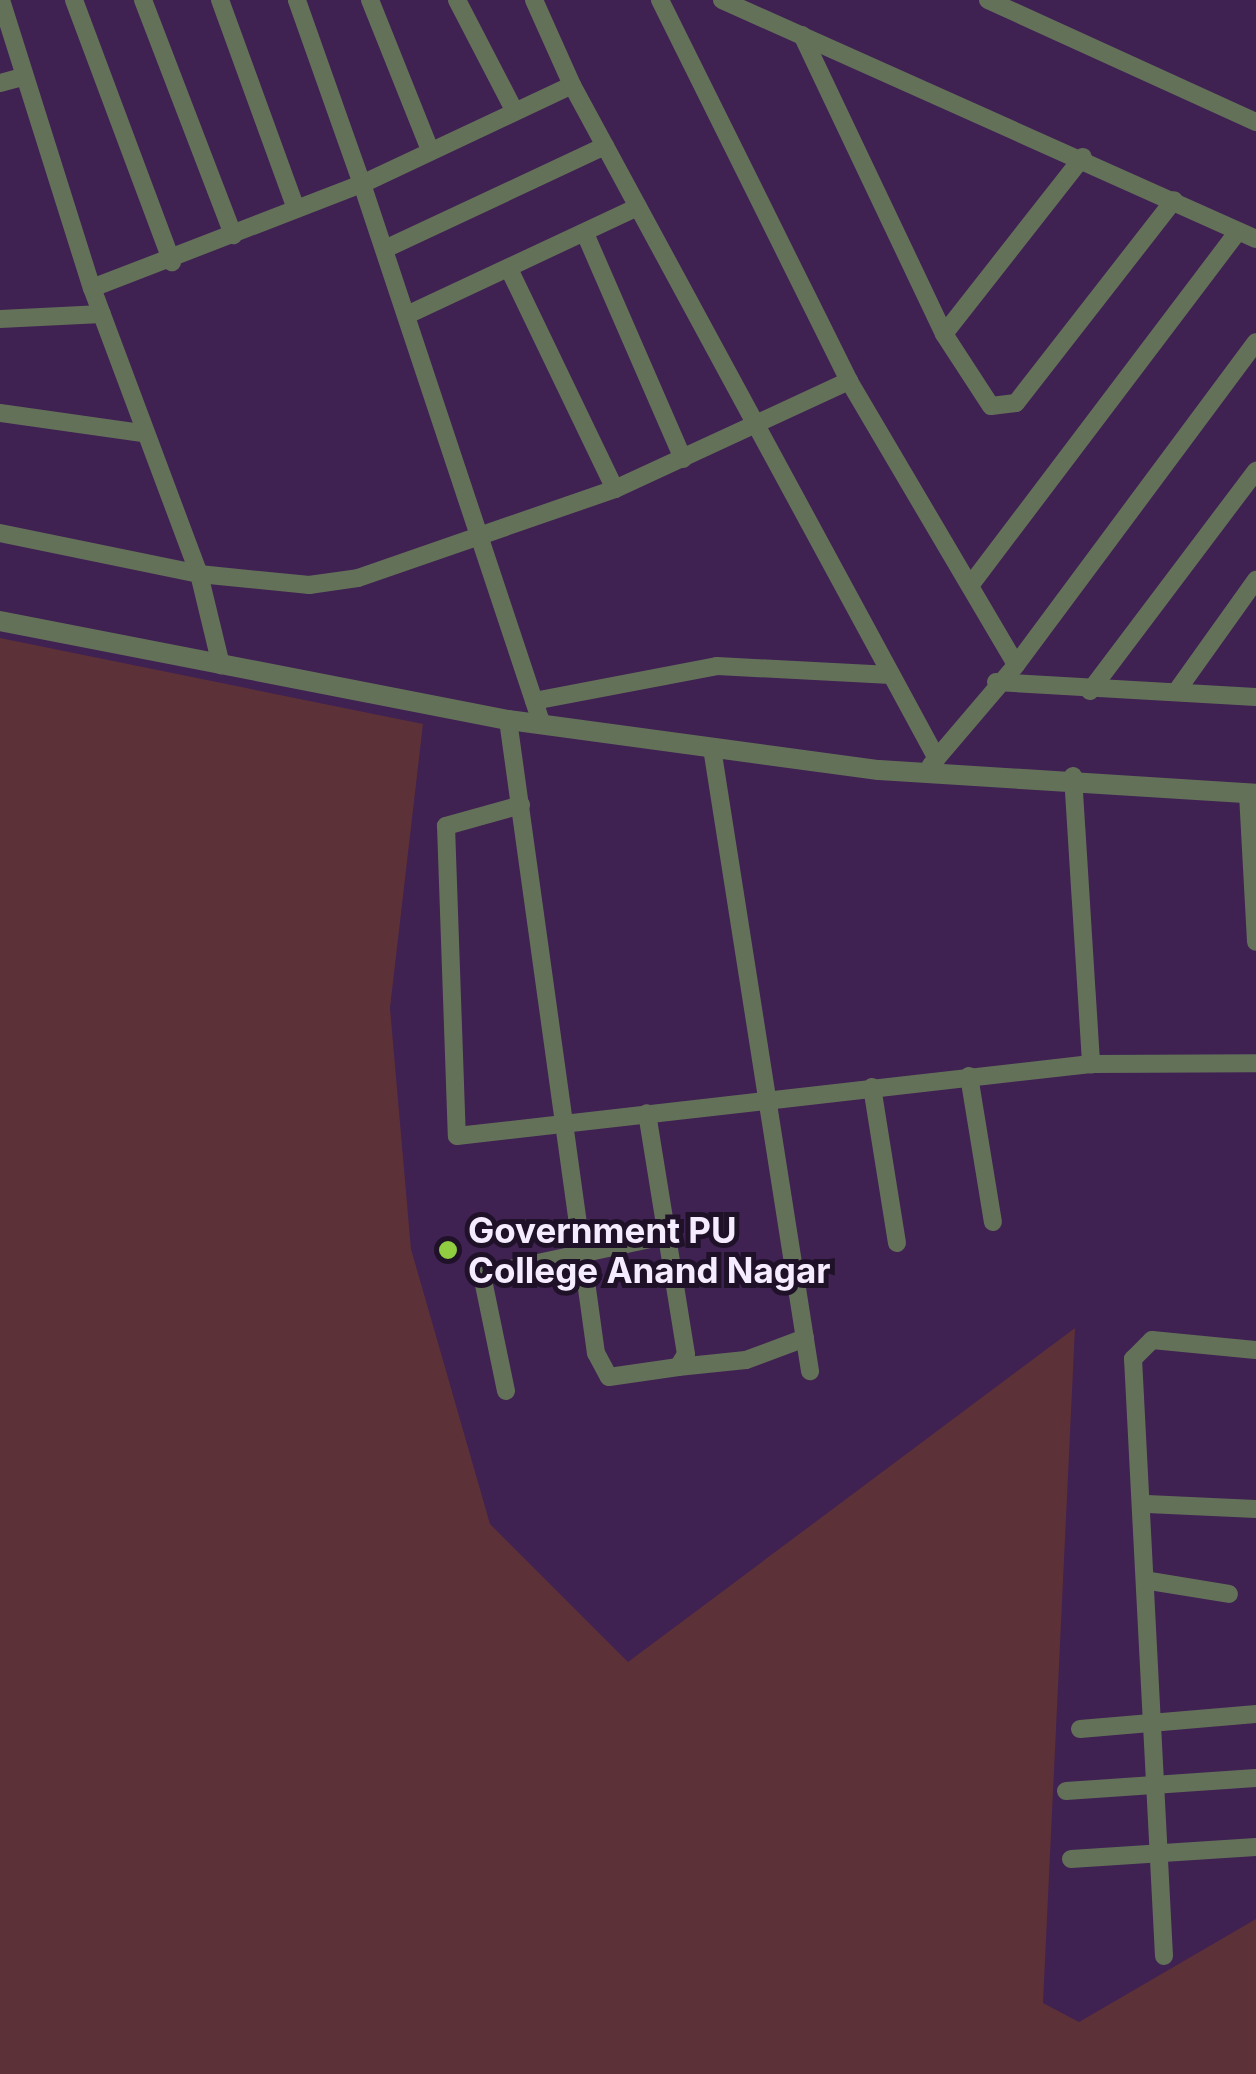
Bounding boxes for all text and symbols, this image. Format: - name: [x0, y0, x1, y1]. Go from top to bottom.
- place label: Government PU College Anand Nagar: [468, 1209, 830, 1291]
- marker: Government PU College Anand Nagar: [437, 1239, 459, 1261]

